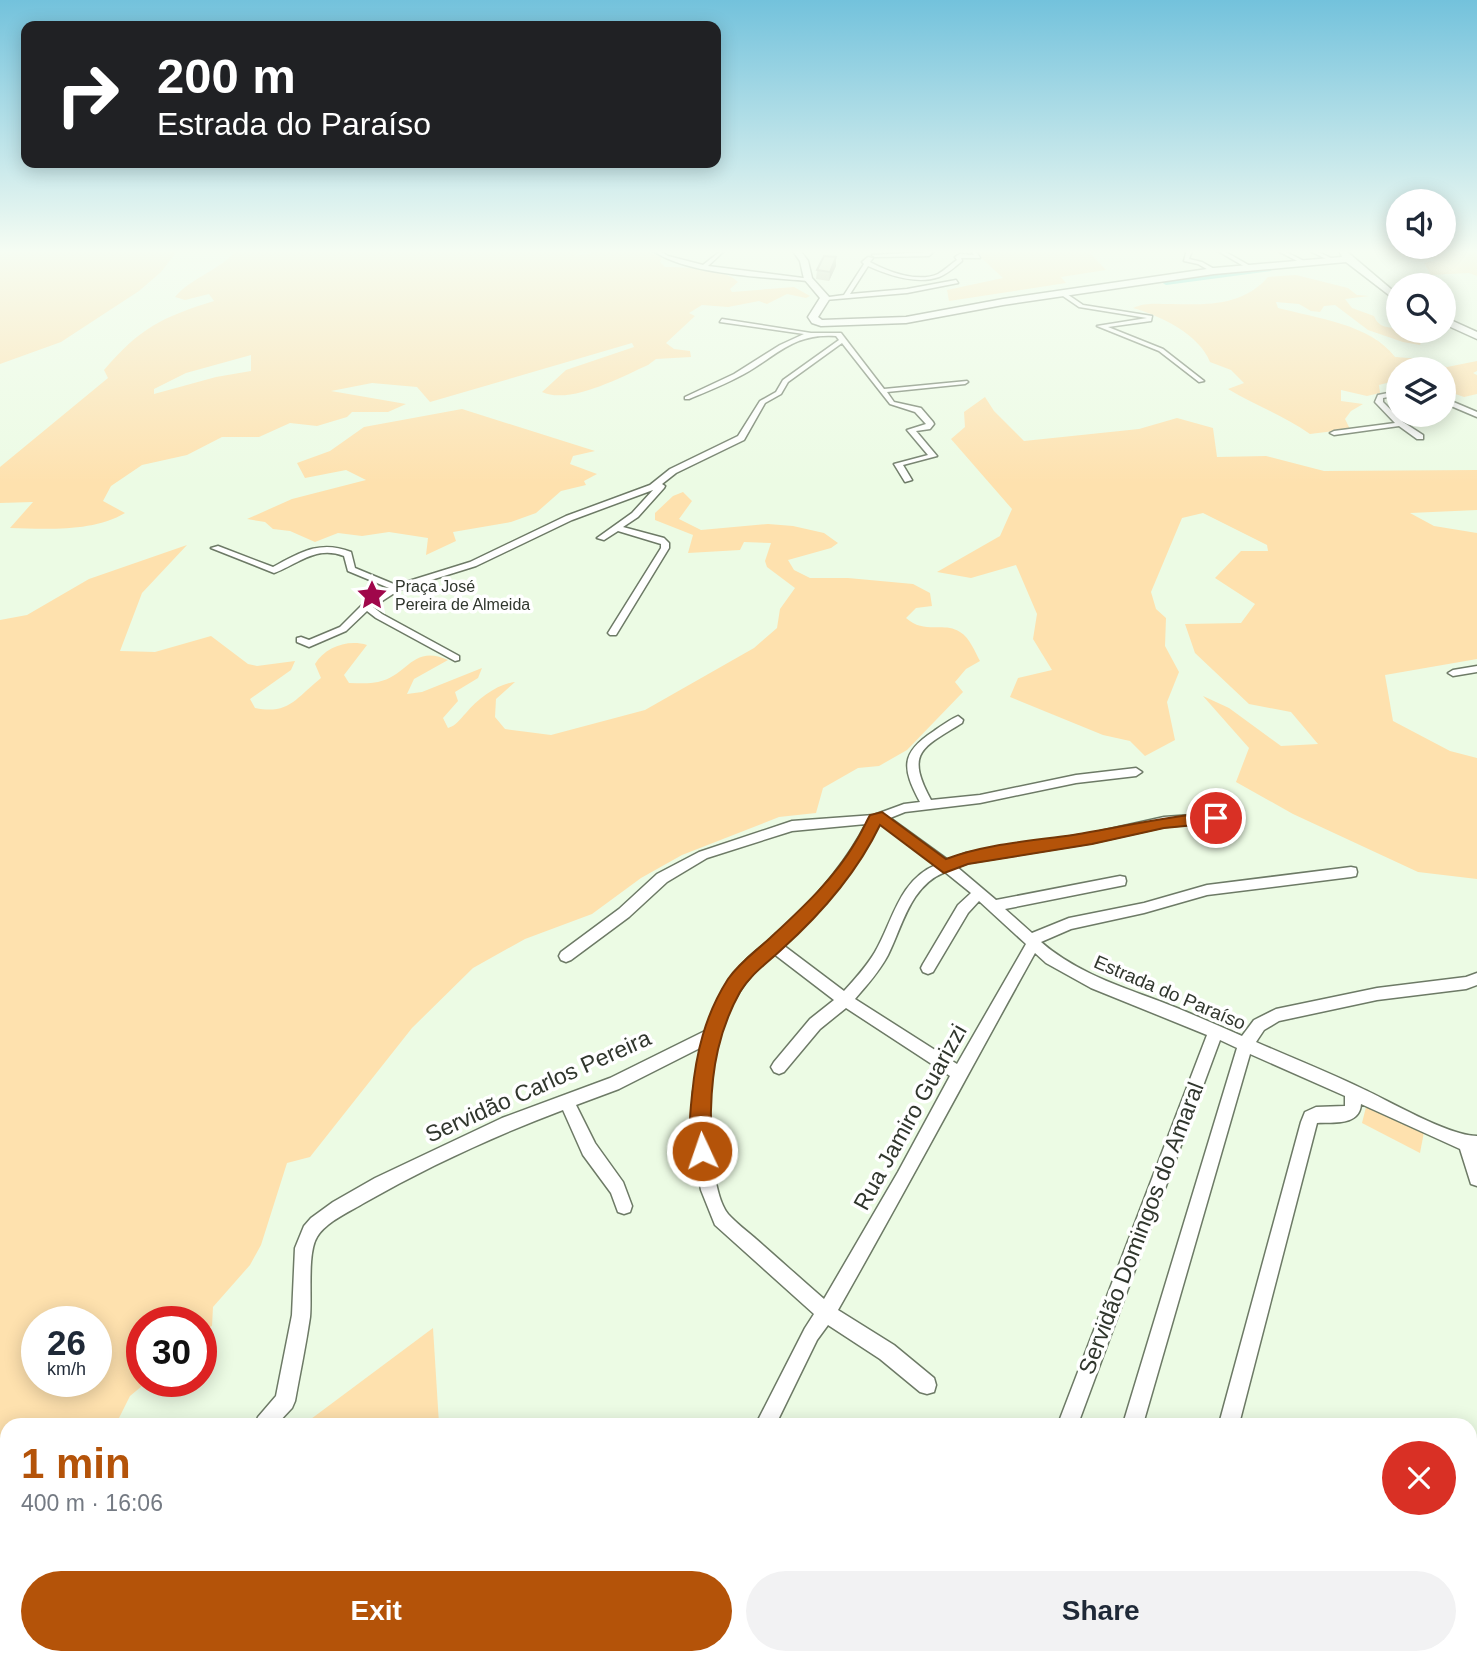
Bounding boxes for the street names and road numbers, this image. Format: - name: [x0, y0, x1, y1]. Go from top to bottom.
- street label: Estrada do Paraíso: [1091, 951, 1249, 1034]
- street label: Rua Jamiro Guarizzi: [848, 1020, 972, 1214]
- street label: Servidão Carlos Pereira: [421, 1024, 655, 1148]
- street label: Servidão Domingos do Amaral: [1073, 1078, 1209, 1378]

